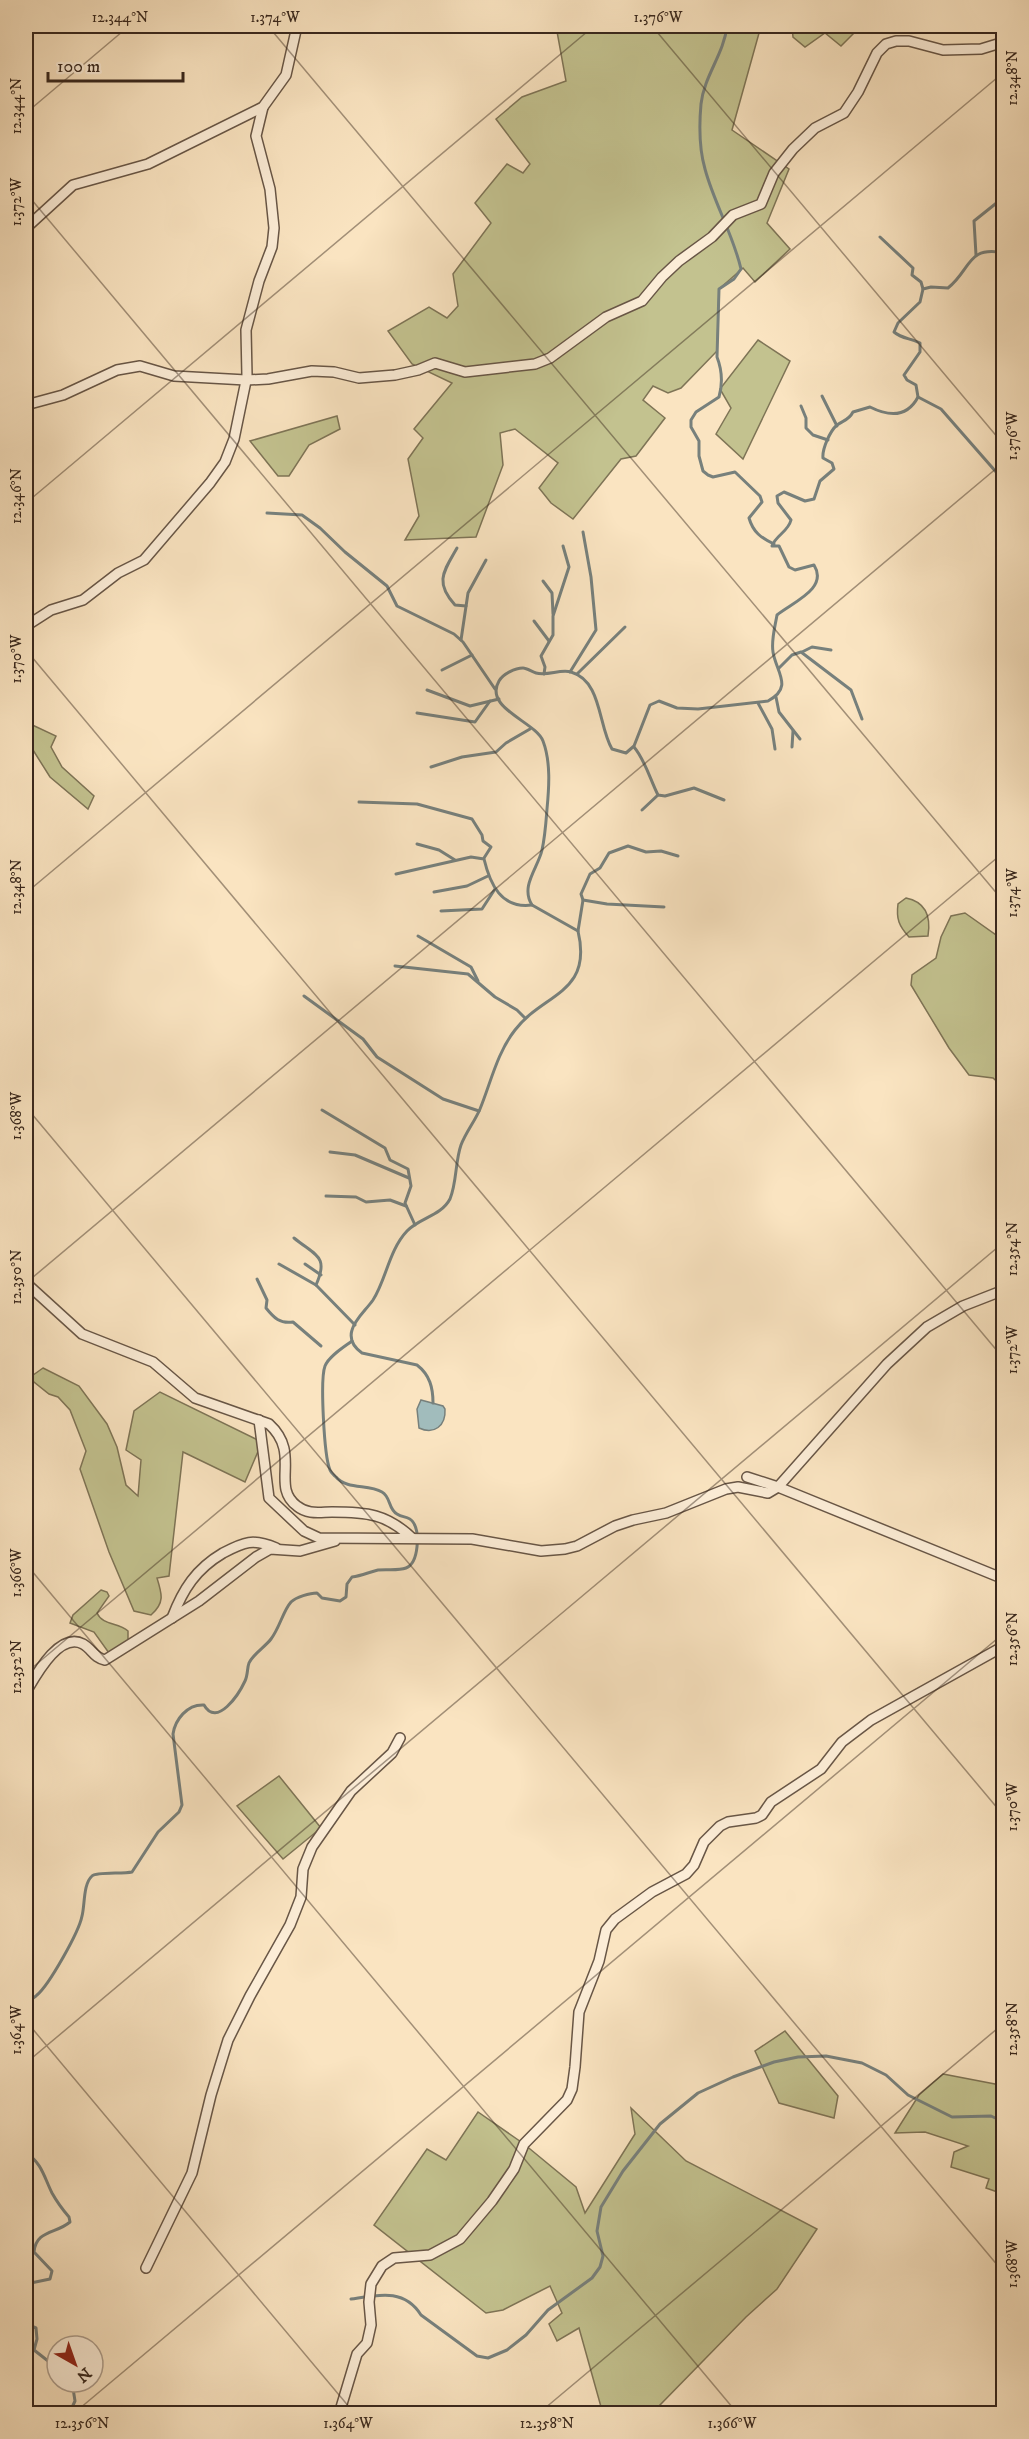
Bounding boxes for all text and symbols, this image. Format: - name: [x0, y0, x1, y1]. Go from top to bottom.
- text: 12.344°N: [92, 8, 148, 27]
- text: 1.374°W: [250, 8, 300, 27]
- text: 1.376°W: [634, 8, 683, 27]
- scale bar: [48, 45, 183, 83]
- text: 12.348°N: [1003, 50, 1022, 106]
- text: 100 m: [57, 56, 100, 78]
- text: 12.344°N: [7, 78, 26, 134]
- text: 1.372°W: [7, 178, 26, 226]
- text: 1.376°W: [1003, 411, 1022, 460]
- text: 12.346°N: [7, 468, 26, 524]
- text: 1.370°W: [7, 634, 26, 684]
- text: 12.348°N: [7, 859, 26, 915]
- text: 1.374°W: [1003, 868, 1022, 918]
- text: 1.368°W: [7, 1091, 26, 1140]
- text: 12.354°N: [1003, 1222, 1022, 1276]
- text: 12.350°N: [7, 1250, 26, 1304]
- text: 1.372°W: [1003, 1326, 1022, 1374]
- text: 1.366°W: [7, 1548, 26, 1597]
- text: 12.356°N: [1003, 1612, 1022, 1666]
- text: 12.352°N: [7, 1640, 26, 1694]
- text: 1.370°W: [1003, 1782, 1022, 1832]
- text: 12.358°N: [1003, 2002, 1022, 2056]
- text: 1.364°W: [7, 2005, 26, 2055]
- text: 1.368°W: [1003, 2239, 1022, 2288]
- north arrow: [45, 2334, 105, 2394]
- text: N: [73, 2363, 95, 2387]
- text: 12.356°N: [55, 2414, 109, 2433]
- text: 1.364°W: [323, 2414, 373, 2433]
- text: 12.358°N: [520, 2414, 574, 2433]
- text: 1.366°W: [708, 2414, 757, 2433]

